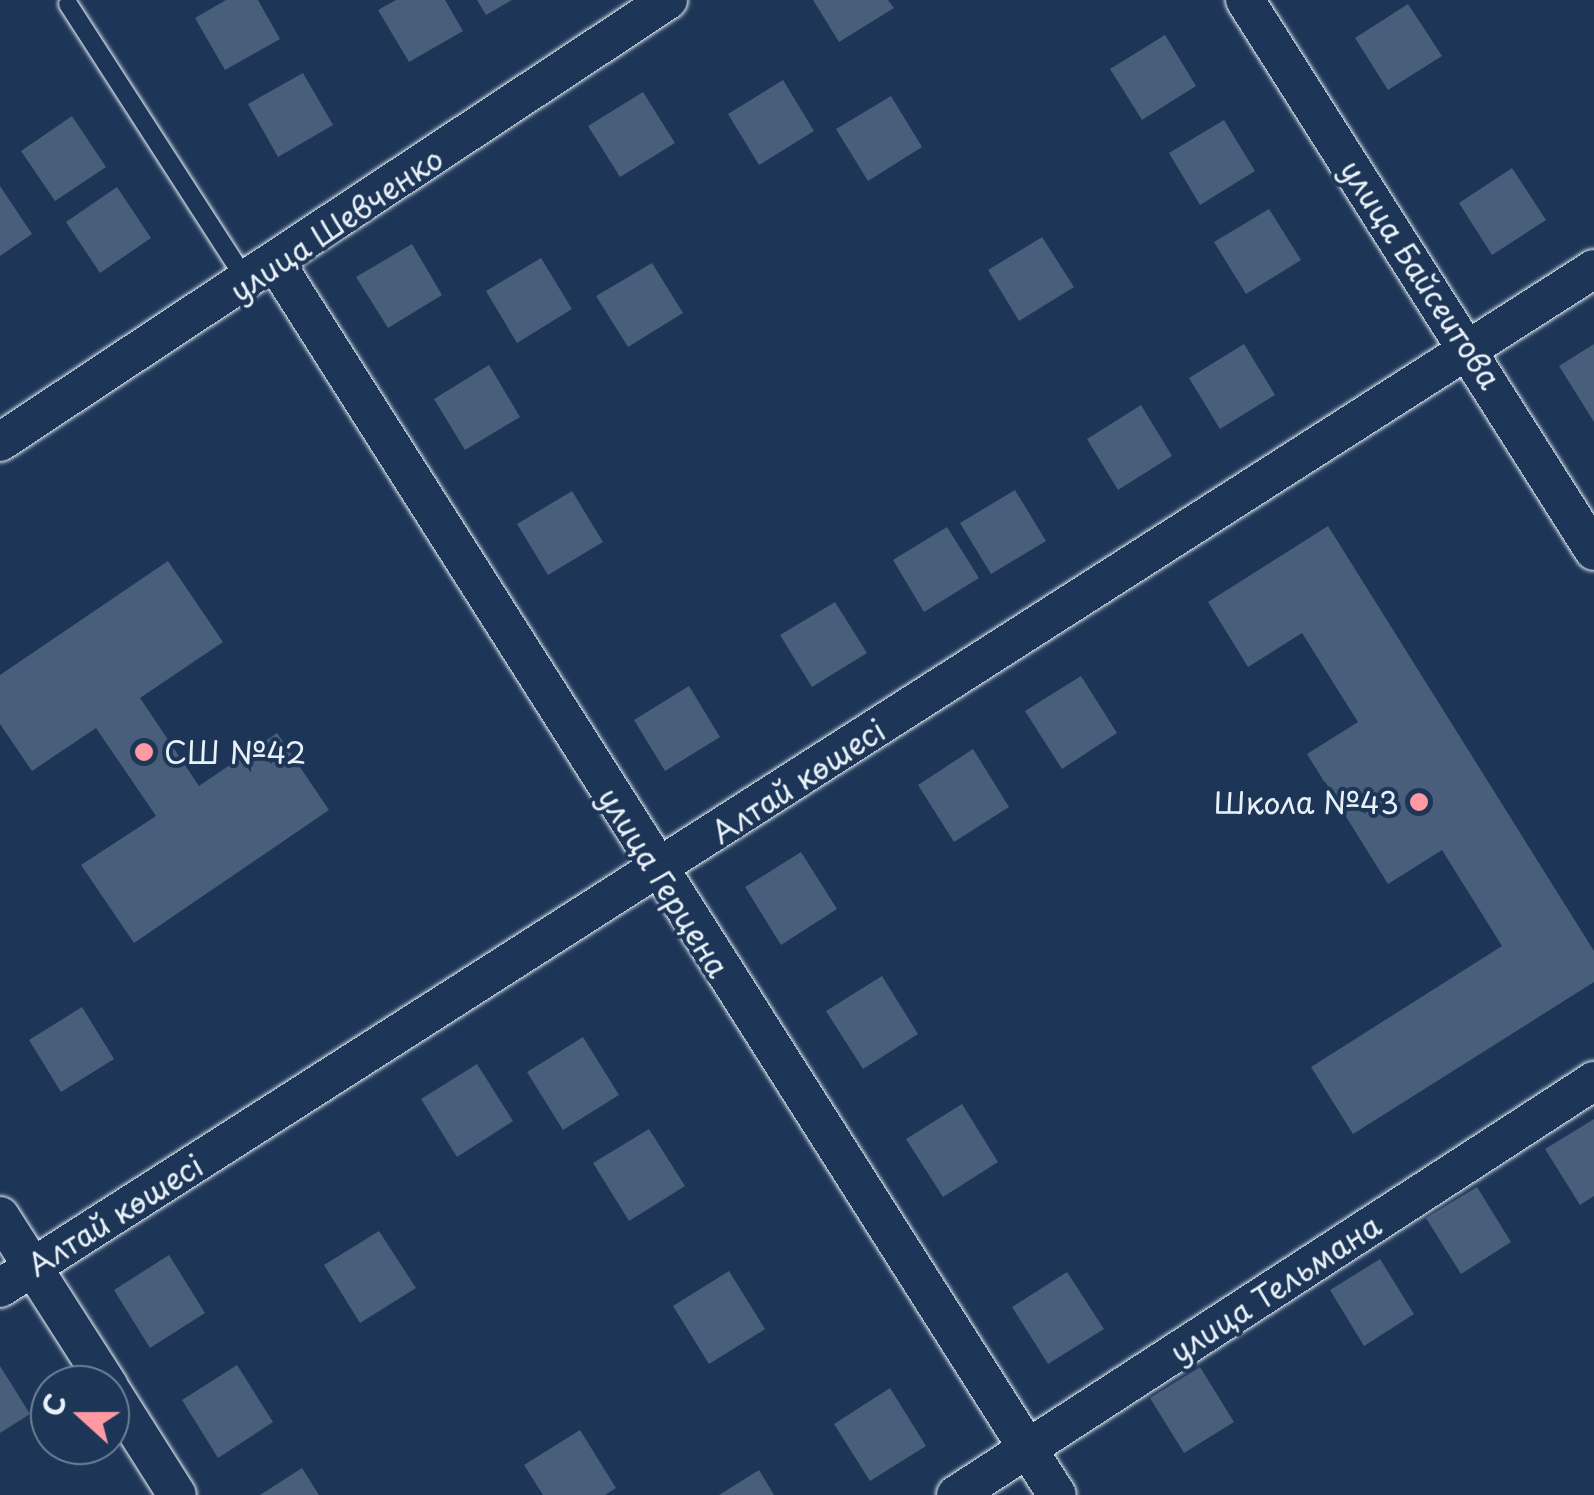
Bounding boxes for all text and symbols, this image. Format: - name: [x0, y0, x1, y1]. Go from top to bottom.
- street label: улица Шевченко: [222, 139, 450, 309]
- street label: улица Байсеитова: [1333, 153, 1509, 395]
- street label: Алтай көшесі: [704, 711, 892, 851]
- place label: СШ №42: [164, 734, 306, 770]
- marker: СШ №42: [133, 741, 155, 763]
- street label: улица Герцена: [591, 780, 737, 984]
- place label: Школа №43: [1213, 784, 1399, 820]
- marker: Школа №43: [1408, 791, 1430, 813]
- street label: Алтай көшесі: [21, 1147, 209, 1283]
- street label: улица Тельмана: [1162, 1206, 1388, 1370]
- north arrow: [30, 1365, 130, 1465]
- text: С: [30, 1387, 77, 1422]

